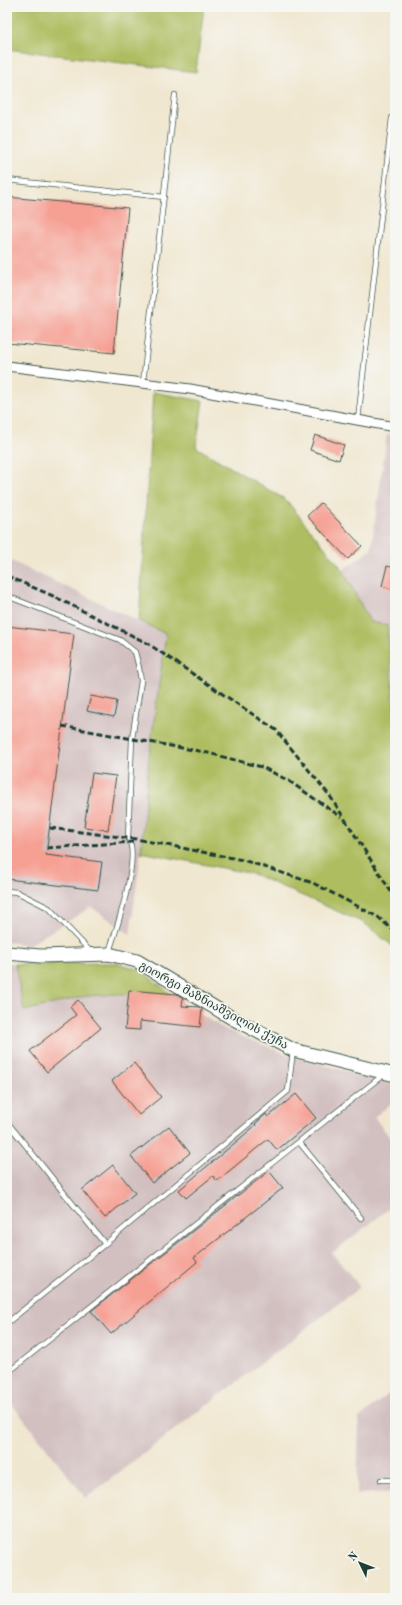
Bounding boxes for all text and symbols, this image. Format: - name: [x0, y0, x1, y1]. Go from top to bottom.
- street label: გიორგი მაზნიაშვილის ქუჩა: [137, 958, 291, 1052]
- north arrow: [340, 1543, 380, 1583]
- text: N: [347, 1550, 361, 1564]

